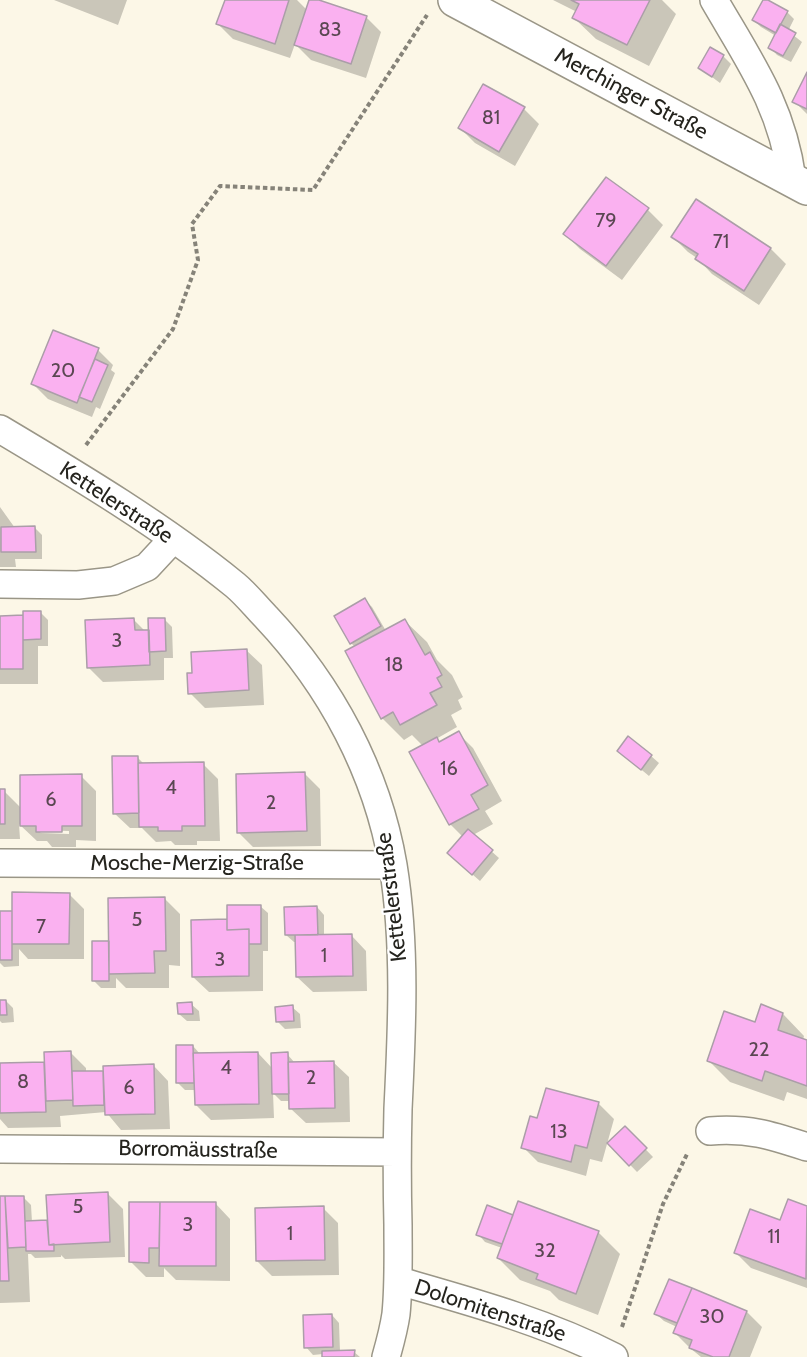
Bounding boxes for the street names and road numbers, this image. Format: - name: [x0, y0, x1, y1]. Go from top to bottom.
- street label: Merchinger Straße: [550, 43, 712, 145]
- street label: Kettelerstraße: [54, 457, 178, 549]
- street label: Kettelerstraße: [371, 831, 413, 963]
- street label: Mosche-Merzig-Straße: [90, 851, 304, 877]
- street label: Borromäusstraße: [118, 1135, 278, 1165]
- street label: Dolomitenstraße: [411, 1274, 569, 1348]

